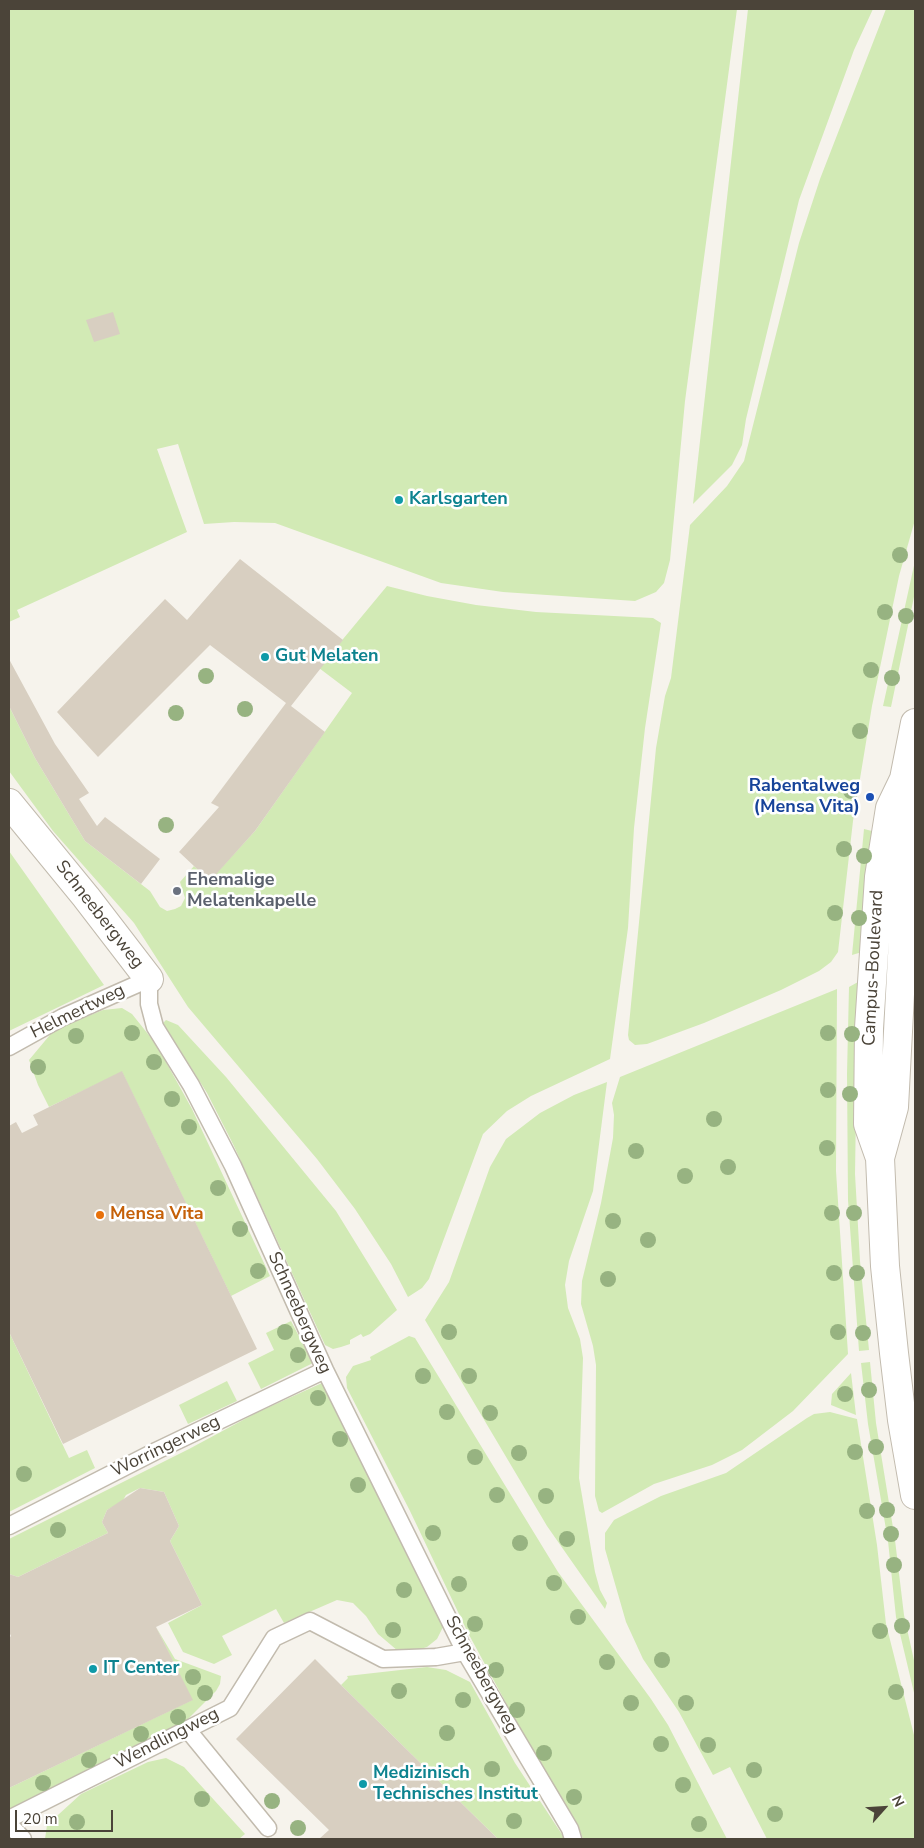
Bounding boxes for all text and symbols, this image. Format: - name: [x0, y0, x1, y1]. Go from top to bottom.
- place label: Karlsgarten: [409, 489, 508, 511]
- marker: Karlsgarten: [393, 494, 405, 506]
- place label: Gut Melaten: [275, 646, 379, 668]
- marker: Gut Melaten: [259, 651, 271, 663]
- place label: Rabentalweg (Mensa Vita): [749, 776, 860, 819]
- marker: Rabentalweg (Mensa Vita): [864, 791, 876, 803]
- street label: Schneebergweg: [50, 857, 148, 973]
- place label: Ehemalige Melatenkapelle: [187, 870, 316, 912]
- marker: Ehemalige Melatenkapelle: [171, 885, 183, 897]
- street label: Campus-Boulevard: [859, 890, 889, 1046]
- street label: Helmertweg: [27, 980, 129, 1044]
- place label: Mensa Vita: [110, 1204, 204, 1226]
- marker: Mensa Vita: [94, 1209, 106, 1221]
- street label: Schneebergweg: [262, 1249, 336, 1377]
- street label: Worringerweg: [108, 1411, 224, 1483]
- street label: Schneebergweg: [440, 1612, 522, 1738]
- place label: IT Center: [103, 1658, 180, 1680]
- marker: IT Center: [87, 1663, 99, 1675]
- street label: Wendlingweg: [111, 1703, 223, 1775]
- place label: Medizinisch Technisches Institut: [373, 1763, 538, 1806]
- marker: Medizinisch Technisches Institut: [357, 1778, 369, 1790]
- north arrow: [859, 1783, 909, 1833]
- text: N: [887, 1792, 909, 1810]
- scale bar: [18, 1800, 115, 1832]
- text: 20 m: [23, 1809, 58, 1829]

